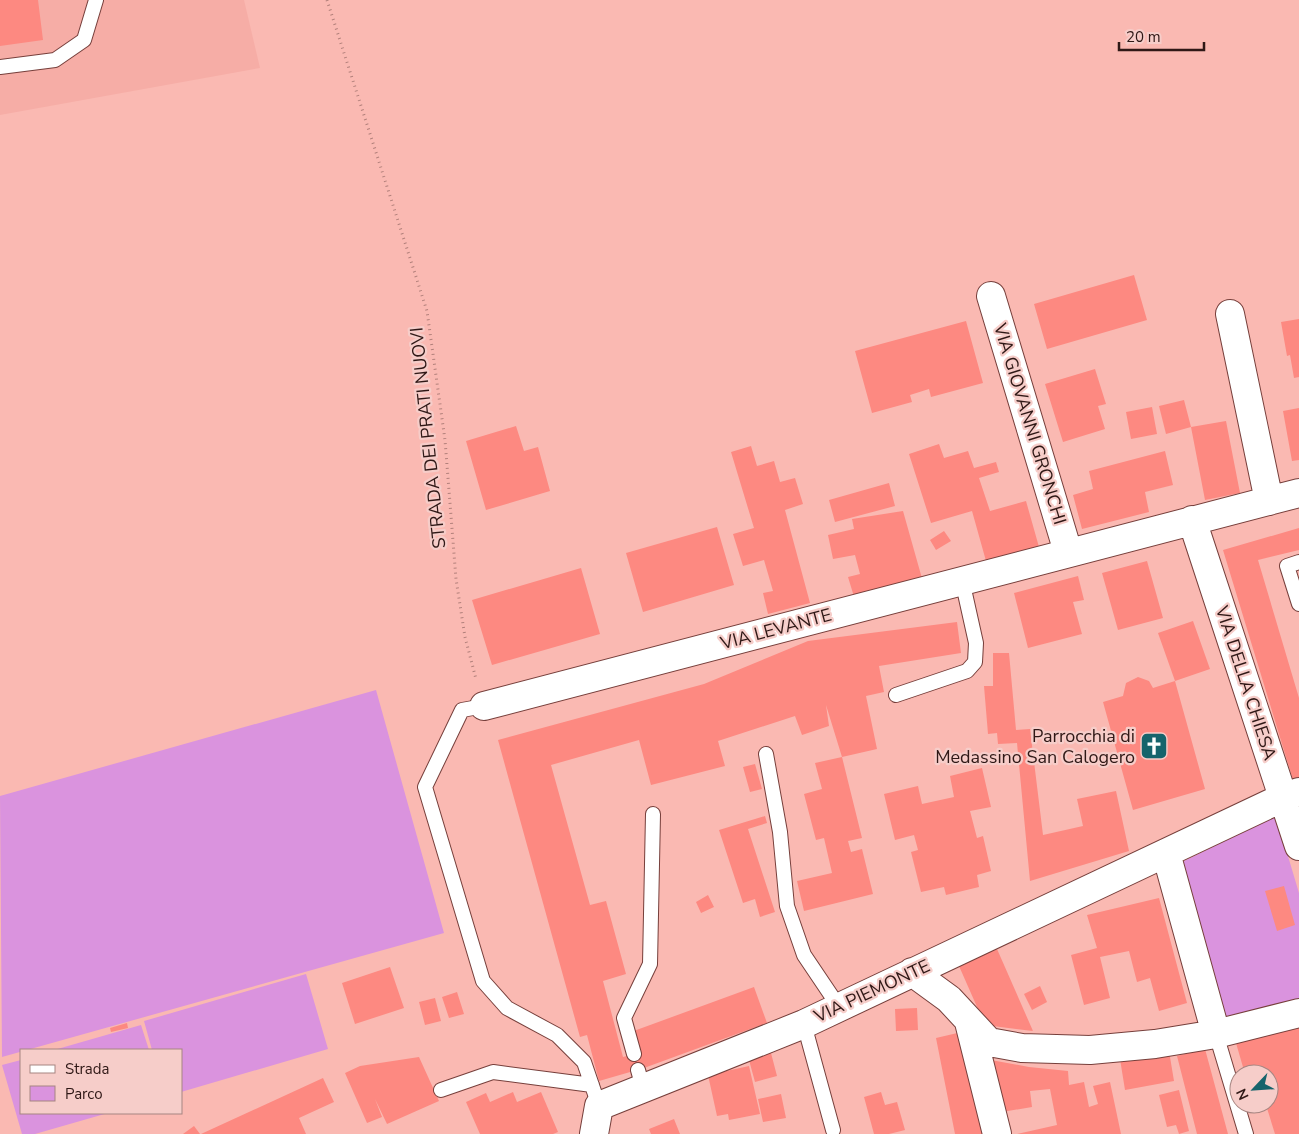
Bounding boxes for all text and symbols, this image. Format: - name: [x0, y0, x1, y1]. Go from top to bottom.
- scale bar: [1119, 20, 1204, 52]
- text: 20 m: [1126, 27, 1161, 47]
- street label: VIA GIOVANNI GRONCHI: [988, 320, 1072, 527]
- street label: STRADA DEI PRATI NUOVI: [404, 326, 452, 550]
- street label: VIA DELLA CHIESA: [1209, 602, 1282, 763]
- street label: VIA LEVANTE: [717, 603, 834, 656]
- place label: Parrocchia di Medassino San Calogero: [935, 724, 1135, 769]
- church icon: Parrocchia di Medassino San Calogero: [1139, 731, 1169, 761]
- street label: VIA PIEMONTE: [809, 954, 934, 1029]
- legend: [20, 1049, 182, 1114]
- text: Strada: [65, 1059, 109, 1079]
- north arrow: [1229, 1064, 1279, 1114]
- text: Parco: [65, 1084, 103, 1104]
- text: N: [1232, 1086, 1253, 1103]

